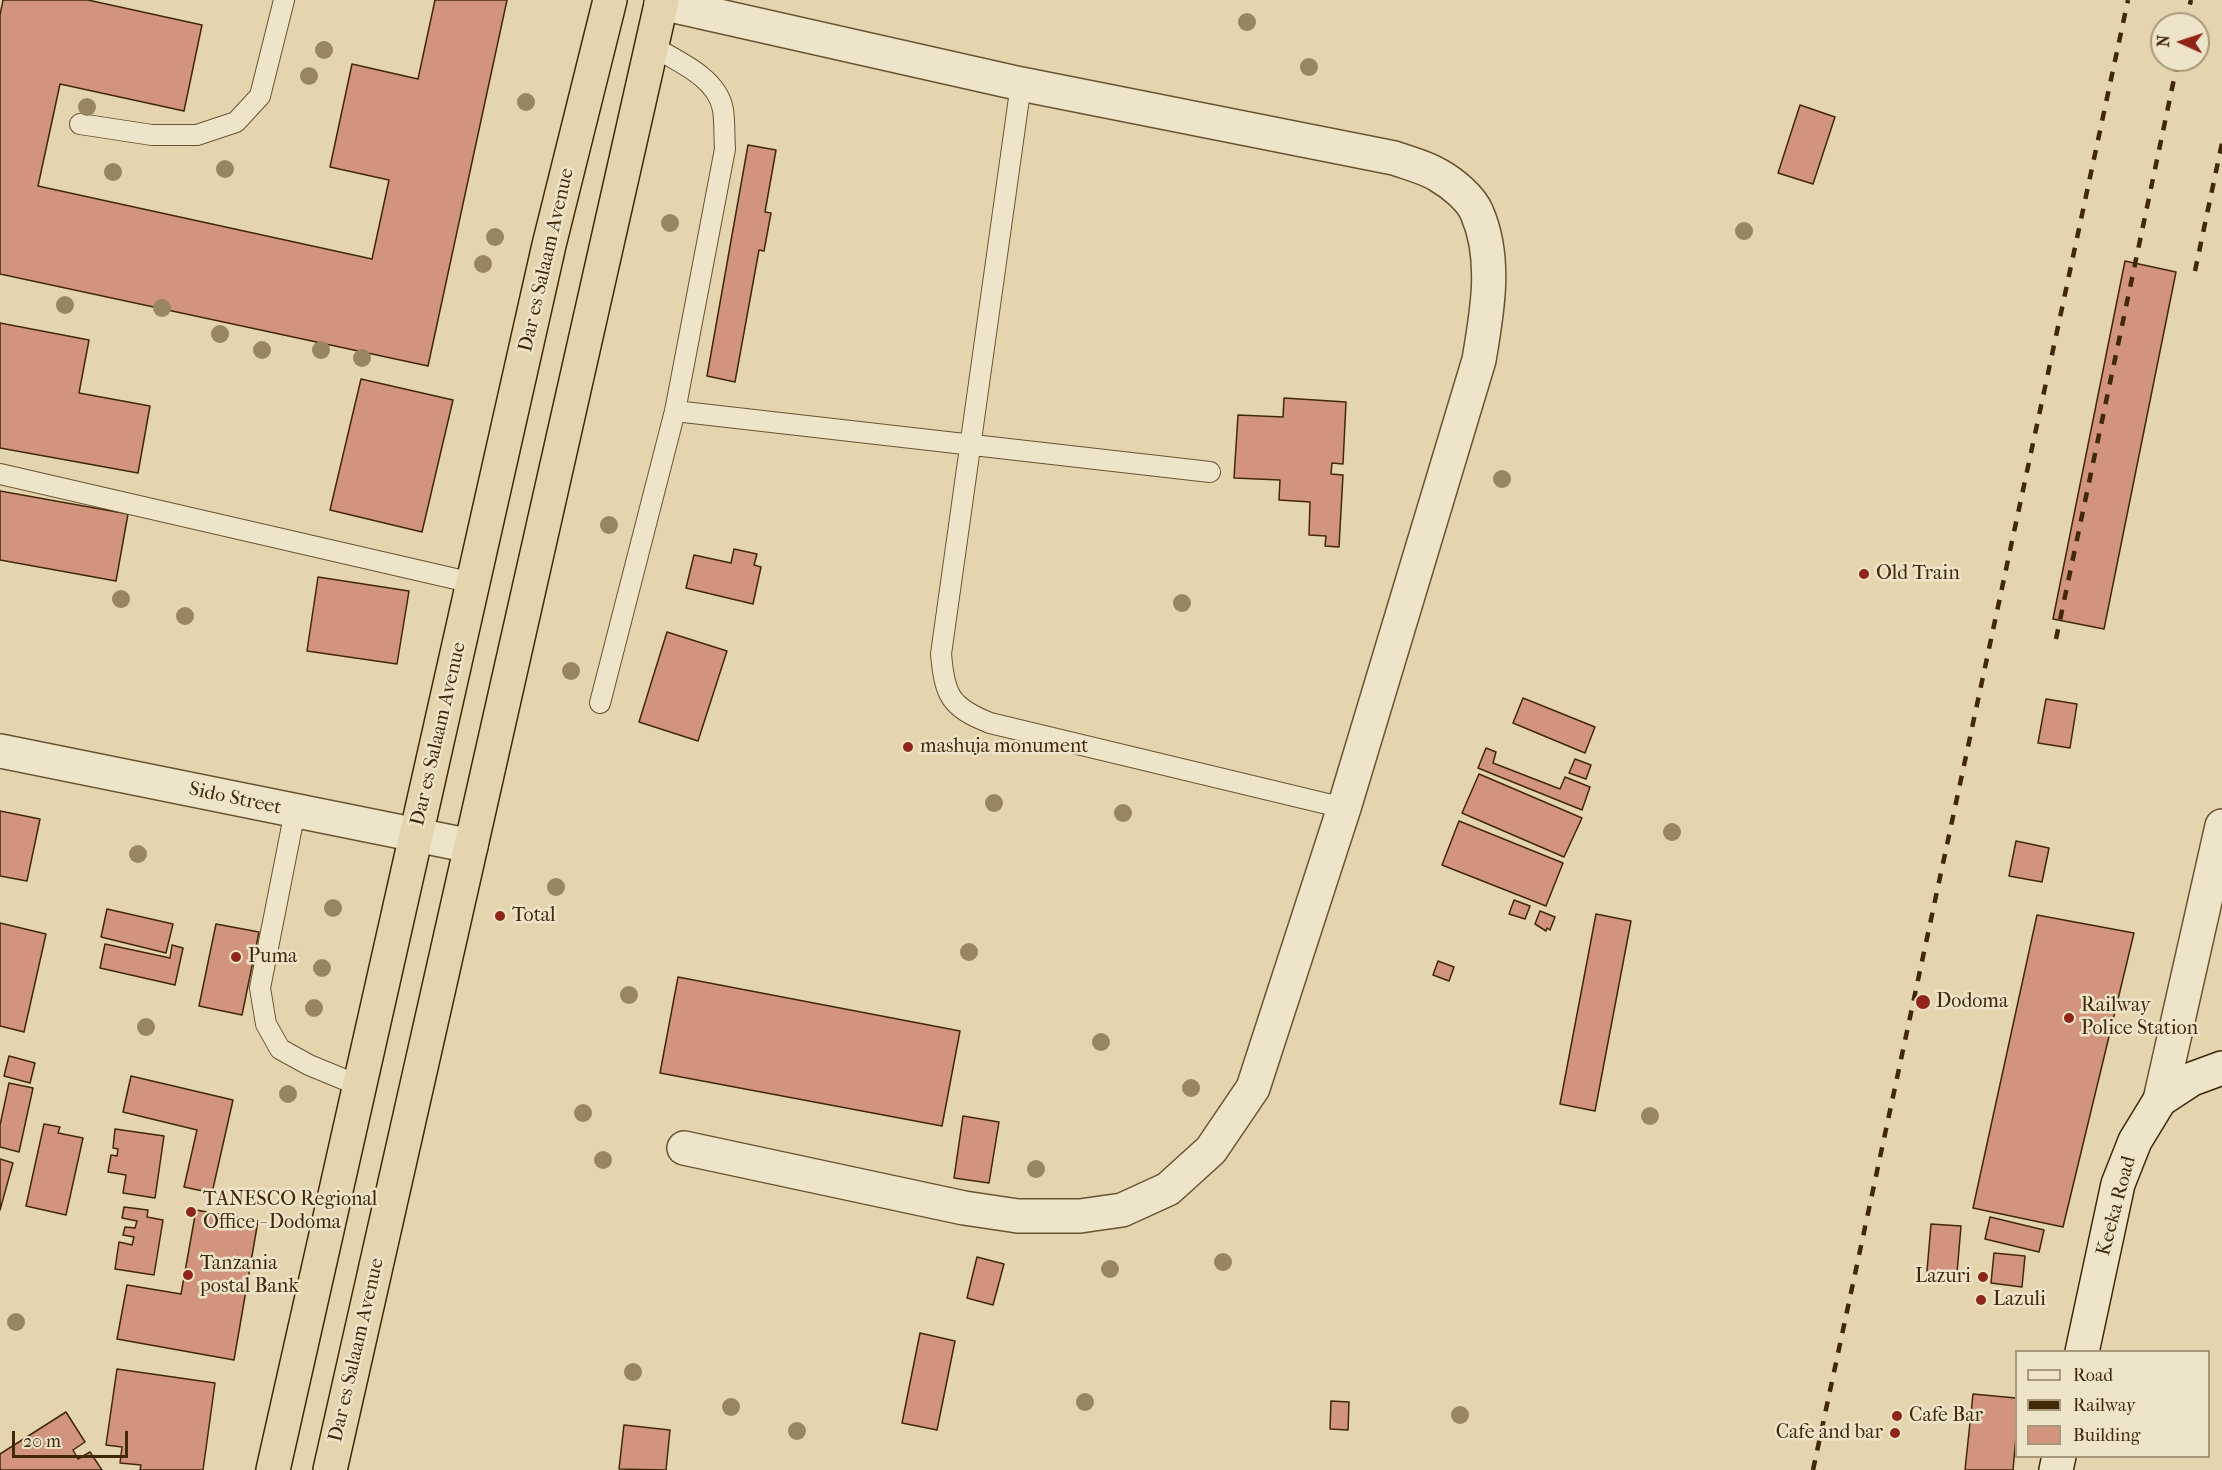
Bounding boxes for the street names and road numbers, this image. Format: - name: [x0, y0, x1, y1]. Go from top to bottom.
- street label: Dar es Salaam Avenue: [514, 166, 580, 354]
- street label: Dar es Salaam Avenue: [406, 640, 472, 828]
- street label: Sido Street: [186, 777, 284, 821]
- street label: Keeka Road: [2092, 1154, 2142, 1258]
- street label: Dar es Salaam Avenue: [324, 1256, 390, 1444]

